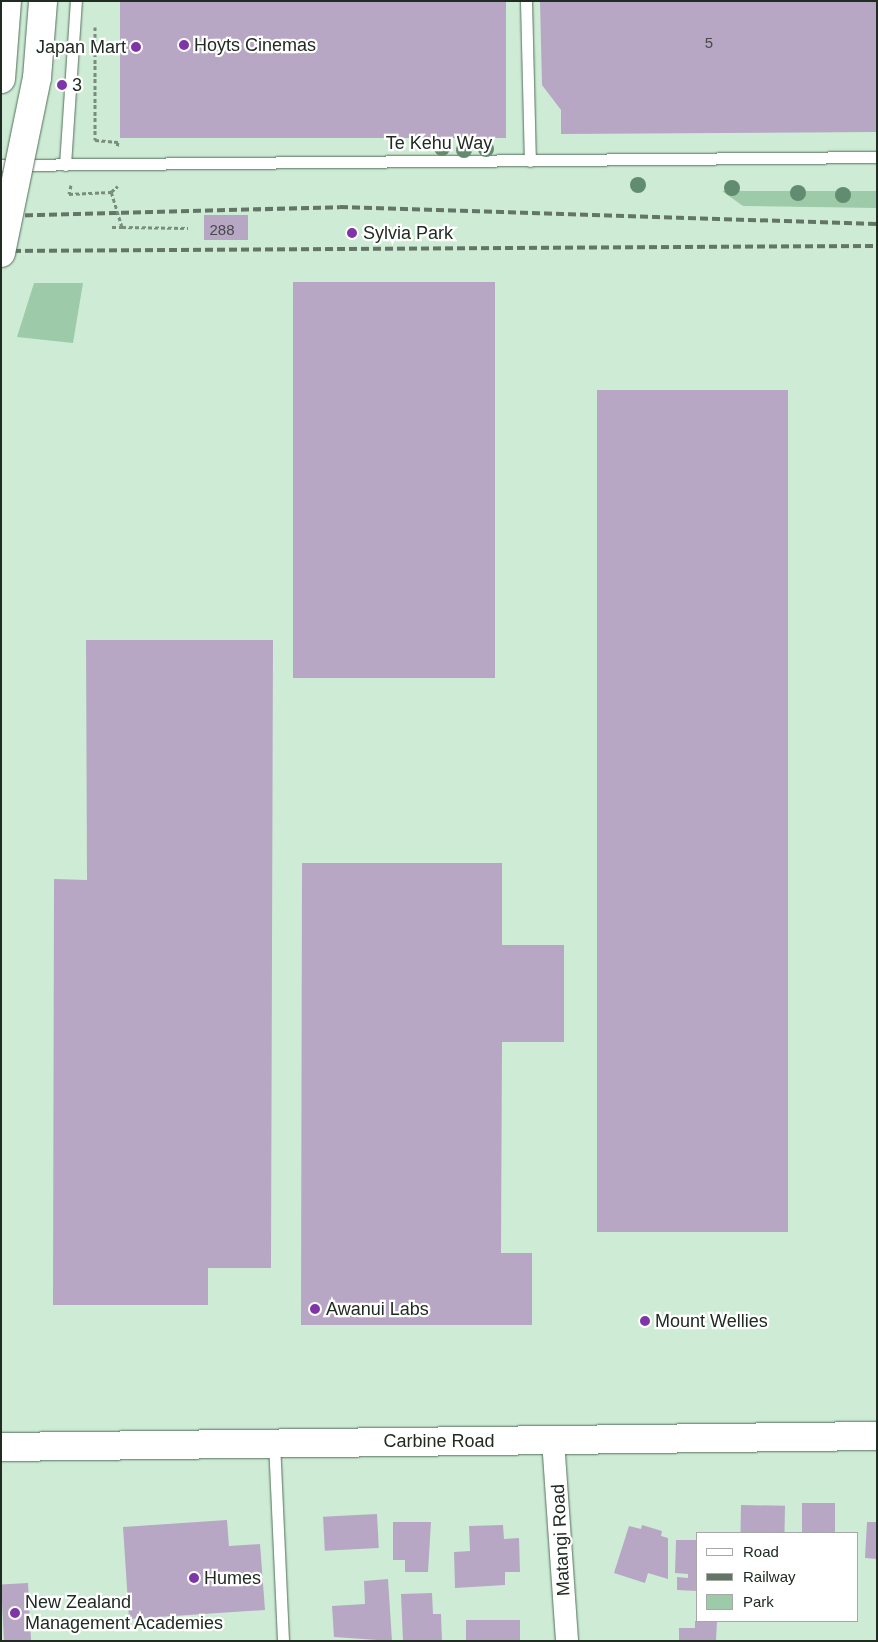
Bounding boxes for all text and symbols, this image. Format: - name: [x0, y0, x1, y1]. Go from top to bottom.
- place label: Hoyts Cinemas: [194, 34, 316, 56]
- house number: 5: [705, 34, 713, 52]
- place label: Japan Mart: [36, 36, 126, 58]
- marker: Hoyts Cinemas: [178, 39, 190, 51]
- marker: Japan Mart: [130, 41, 142, 53]
- place label: 3: [72, 74, 82, 96]
- marker: 3: [56, 79, 68, 91]
- street label: Te Kehu Way: [386, 132, 492, 154]
- house number: 288: [209, 221, 235, 239]
- place label: Sylvia Park: [363, 222, 453, 244]
- marker: Sylvia Park: [345, 226, 359, 240]
- place label: Awanui Labs: [326, 1298, 429, 1320]
- marker: Awanui Labs: [308, 1302, 322, 1316]
- place label: Mount Wellies: [655, 1310, 768, 1332]
- marker: Mount Wellies: [639, 1315, 651, 1327]
- street label: Carbine Road: [383, 1430, 495, 1452]
- street label: Matangi Road: [547, 1483, 575, 1597]
- legend: [696, 1532, 858, 1622]
- text: Road: [743, 1543, 779, 1560]
- place label: Humes: [204, 1567, 261, 1589]
- text: Railway: [743, 1568, 796, 1585]
- marker: Humes: [188, 1572, 200, 1584]
- place label: New Zealand Management Academies: [25, 1592, 224, 1635]
- text: Park: [743, 1593, 774, 1610]
- marker: New Zealand Management Academies: [9, 1607, 21, 1619]

